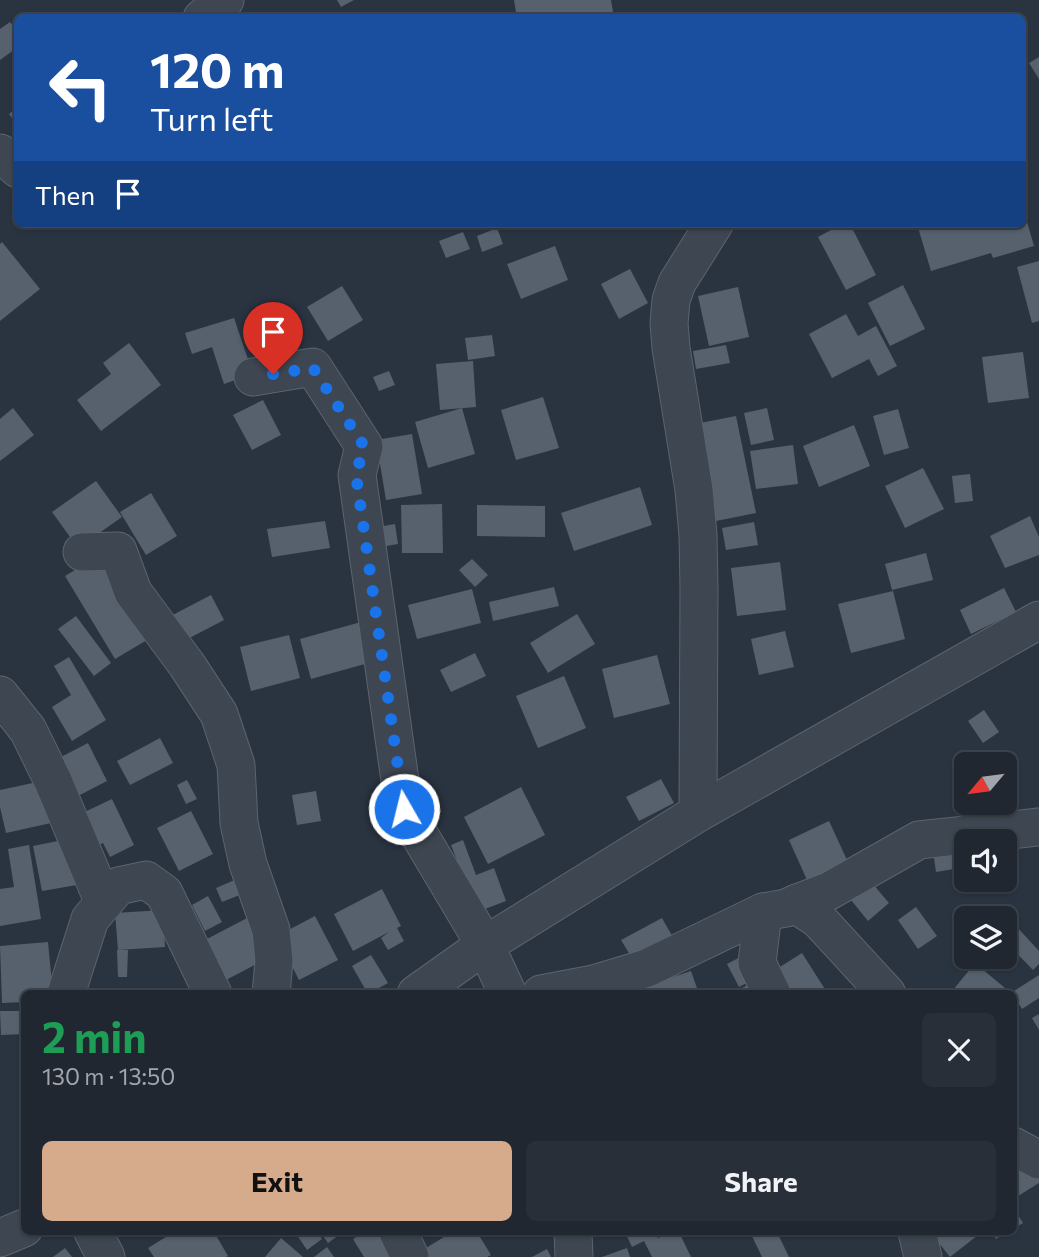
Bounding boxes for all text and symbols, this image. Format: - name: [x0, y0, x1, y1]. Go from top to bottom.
- text: 120 m: [150, 38, 284, 98]
- icon: left: [35, 42, 126, 133]
- text: Turn left: [150, 98, 274, 138]
- icon: arrive: [109, 175, 147, 213]
- text: Then: [35, 179, 95, 210]
- pin: [243, 302, 303, 374]
- icon: arrive: [254, 313, 292, 351]
- north arrow: [954, 752, 1017, 816]
- map controls: [954, 752, 1017, 969]
- position arrow: [367, 772, 441, 846]
- button: sound: [954, 829, 1017, 892]
- button: layers: [954, 906, 1017, 969]
- text: 2 min: [42, 1010, 147, 1062]
- button: close: [922, 1013, 996, 1087]
- text: 130 m · 13:50: [42, 1062, 175, 1090]
- button: Exit: [42, 1141, 512, 1221]
- button: Share: [526, 1141, 996, 1221]

